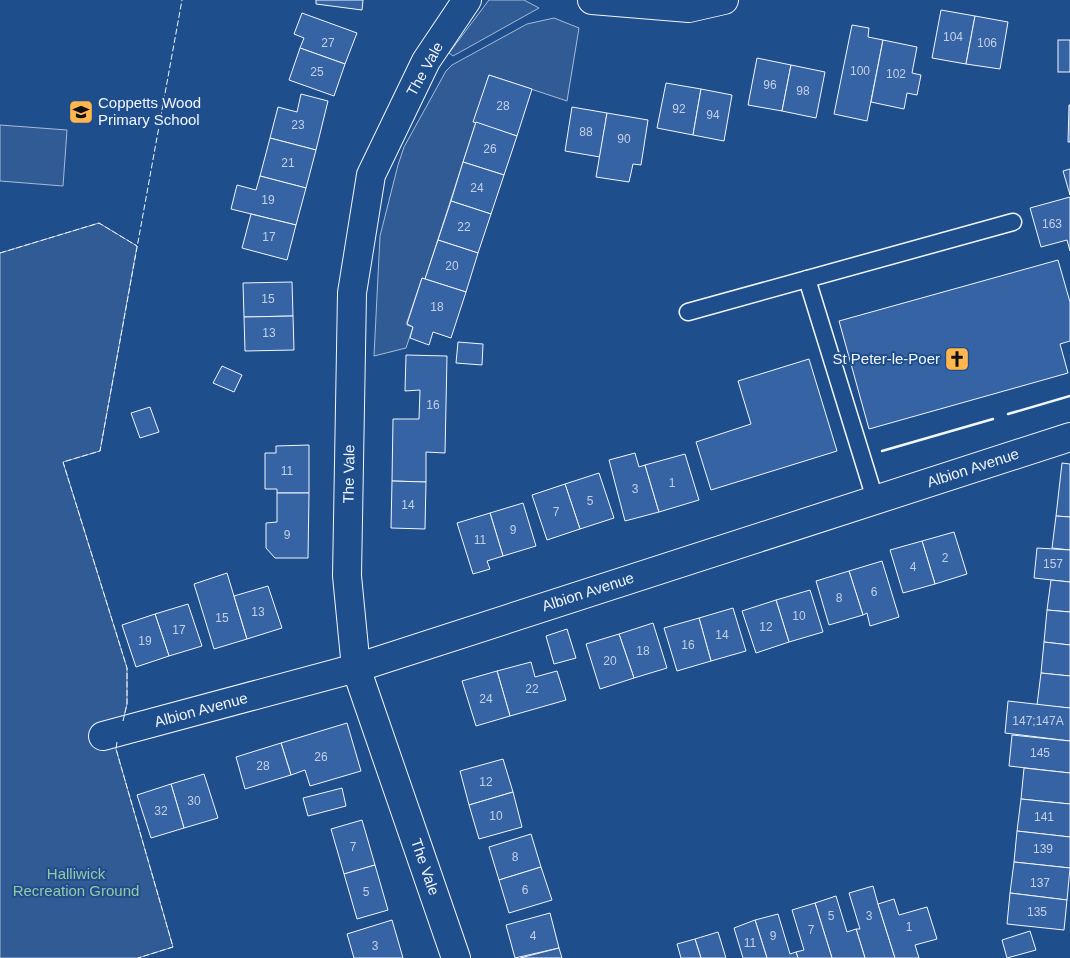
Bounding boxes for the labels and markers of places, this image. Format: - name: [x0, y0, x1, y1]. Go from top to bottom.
- place label: Coppetts Wood Primary School: [98, 94, 201, 128]
- school or university icon: Coppetts Wood Primary School: [68, 99, 94, 125]
- church icon: St Peter-le-Poer: [944, 346, 970, 372]
- place label: St Peter-le-Poer: [832, 350, 940, 367]

